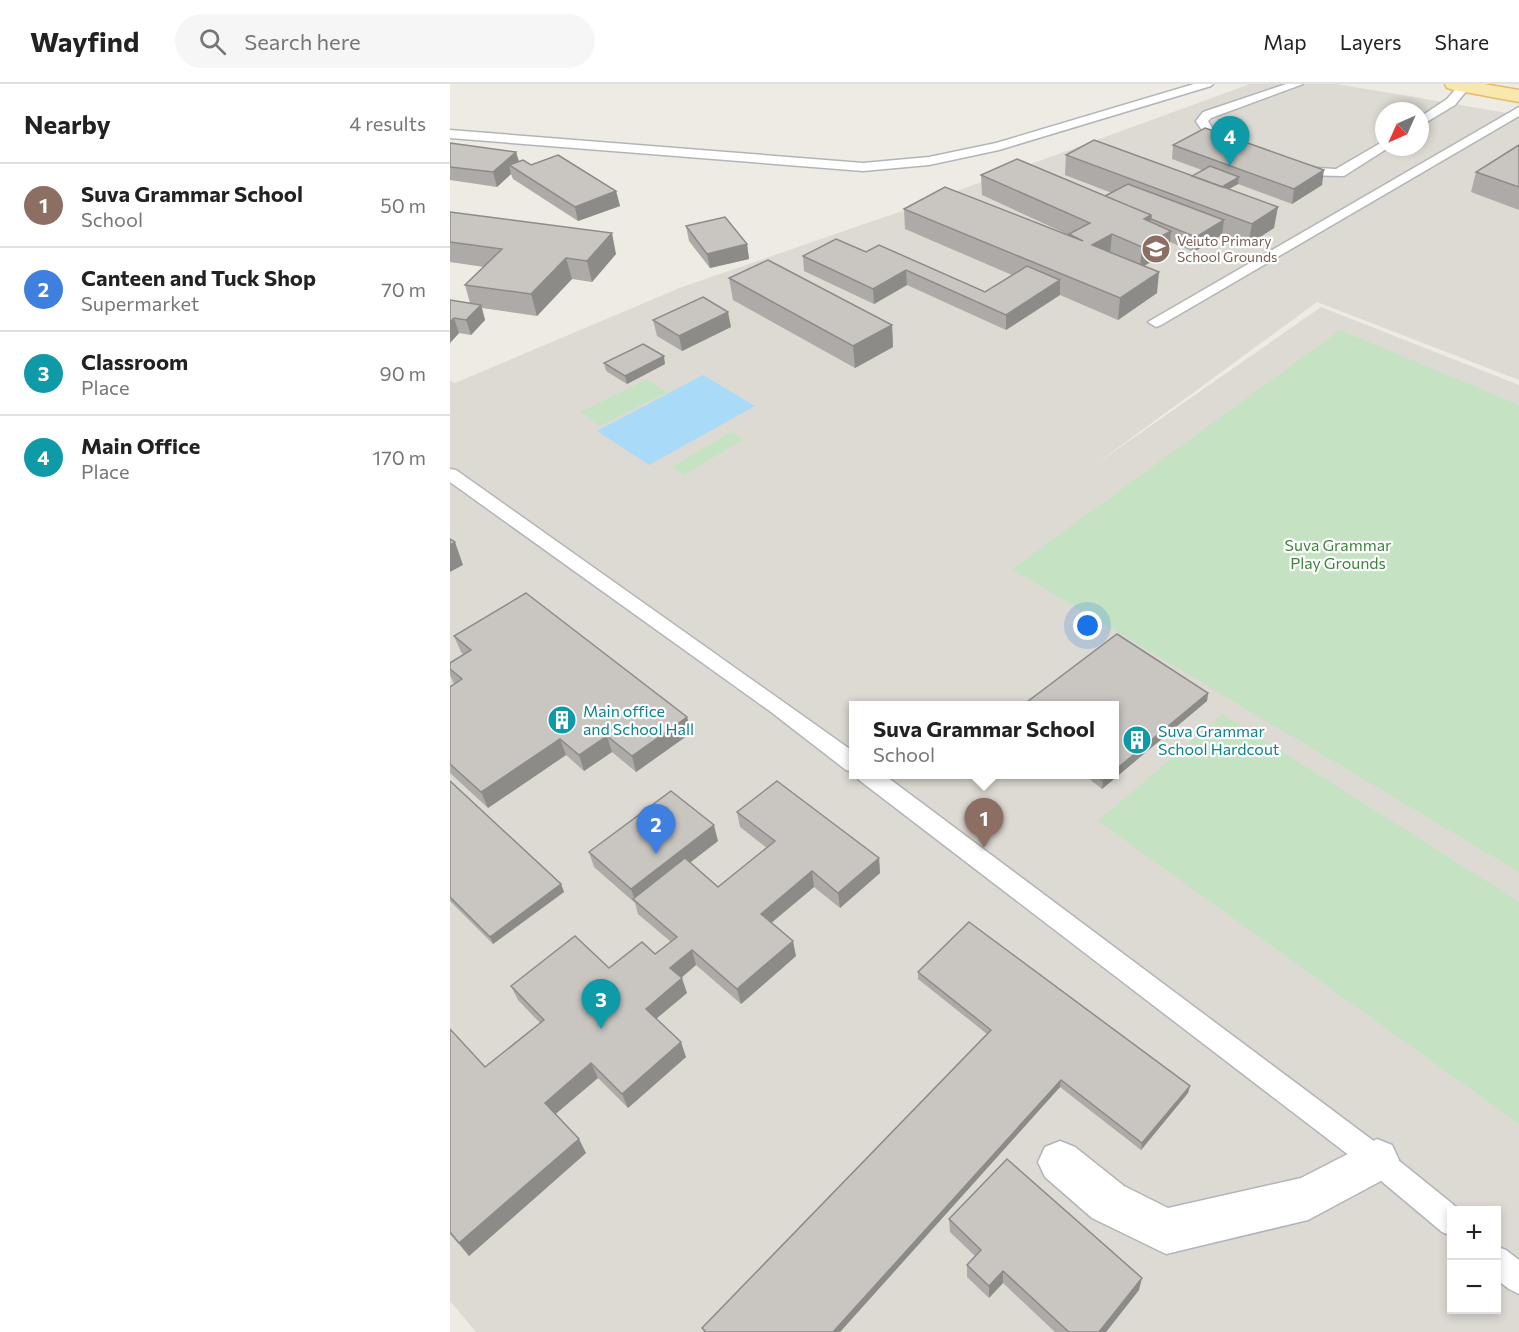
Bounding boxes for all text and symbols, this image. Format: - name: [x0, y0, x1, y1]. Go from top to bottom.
- search box: [175, 14, 595, 68]
- text: Wayfind: [30, 24, 139, 58]
- icon: search: [196, 25, 229, 58]
- text: Search here: [244, 28, 361, 55]
- text: Map: [1263, 29, 1307, 54]
- text: Layers: [1340, 29, 1402, 54]
- text: Share: [1435, 29, 1489, 54]
- north arrow: [1375, 102, 1429, 156]
- text: Nearby: [24, 108, 111, 139]
- text: 4 results: [349, 111, 426, 135]
- pin: 4: [1210, 116, 1250, 166]
- text: Suva Grammar School: [81, 180, 303, 207]
- text: 1: [39, 193, 48, 217]
- text: 50 m: [380, 193, 426, 217]
- text: School: [81, 207, 143, 231]
- place label: Veiuto Primary School Grounds: [1177, 232, 1277, 265]
- school or university icon: Veiuto Primary School Grounds: [1140, 233, 1172, 265]
- text: Canteen and Tuck Shop: [81, 264, 316, 291]
- text: 2: [38, 277, 49, 301]
- text: 70 m: [381, 277, 426, 301]
- text: Supermarket: [81, 291, 199, 315]
- text: Classroom: [81, 348, 188, 375]
- text: 3: [38, 361, 49, 385]
- text: 90 m: [380, 361, 426, 385]
- text: Place: [81, 375, 130, 399]
- text: Main Office: [81, 432, 200, 459]
- text: 4: [37, 445, 50, 469]
- text: 170 m: [373, 445, 426, 469]
- text: Place: [81, 459, 130, 483]
- park label: Suva Grammar Play Grounds: [1285, 535, 1392, 572]
- your location: [1073, 611, 1102, 640]
- place label: Main office and School Hall: [583, 701, 694, 738]
- popup: [849, 701, 1119, 779]
- building icon: Main office and School Hall: [546, 704, 578, 736]
- text: Suva Grammar School: [873, 715, 1095, 742]
- place label: Suva Grammar School Hardcout: [1158, 721, 1280, 758]
- building icon: Suva Grammar School Hardcout: [1121, 724, 1153, 756]
- text: School: [873, 742, 935, 766]
- pin: 1: [964, 798, 1004, 848]
- pin: 2: [636, 804, 676, 854]
- pin: 3: [582, 980, 620, 1029]
- map controls: [1447, 1206, 1501, 1314]
- button: +: [1447, 1206, 1501, 1260]
- button: −: [1447, 1260, 1501, 1314]

